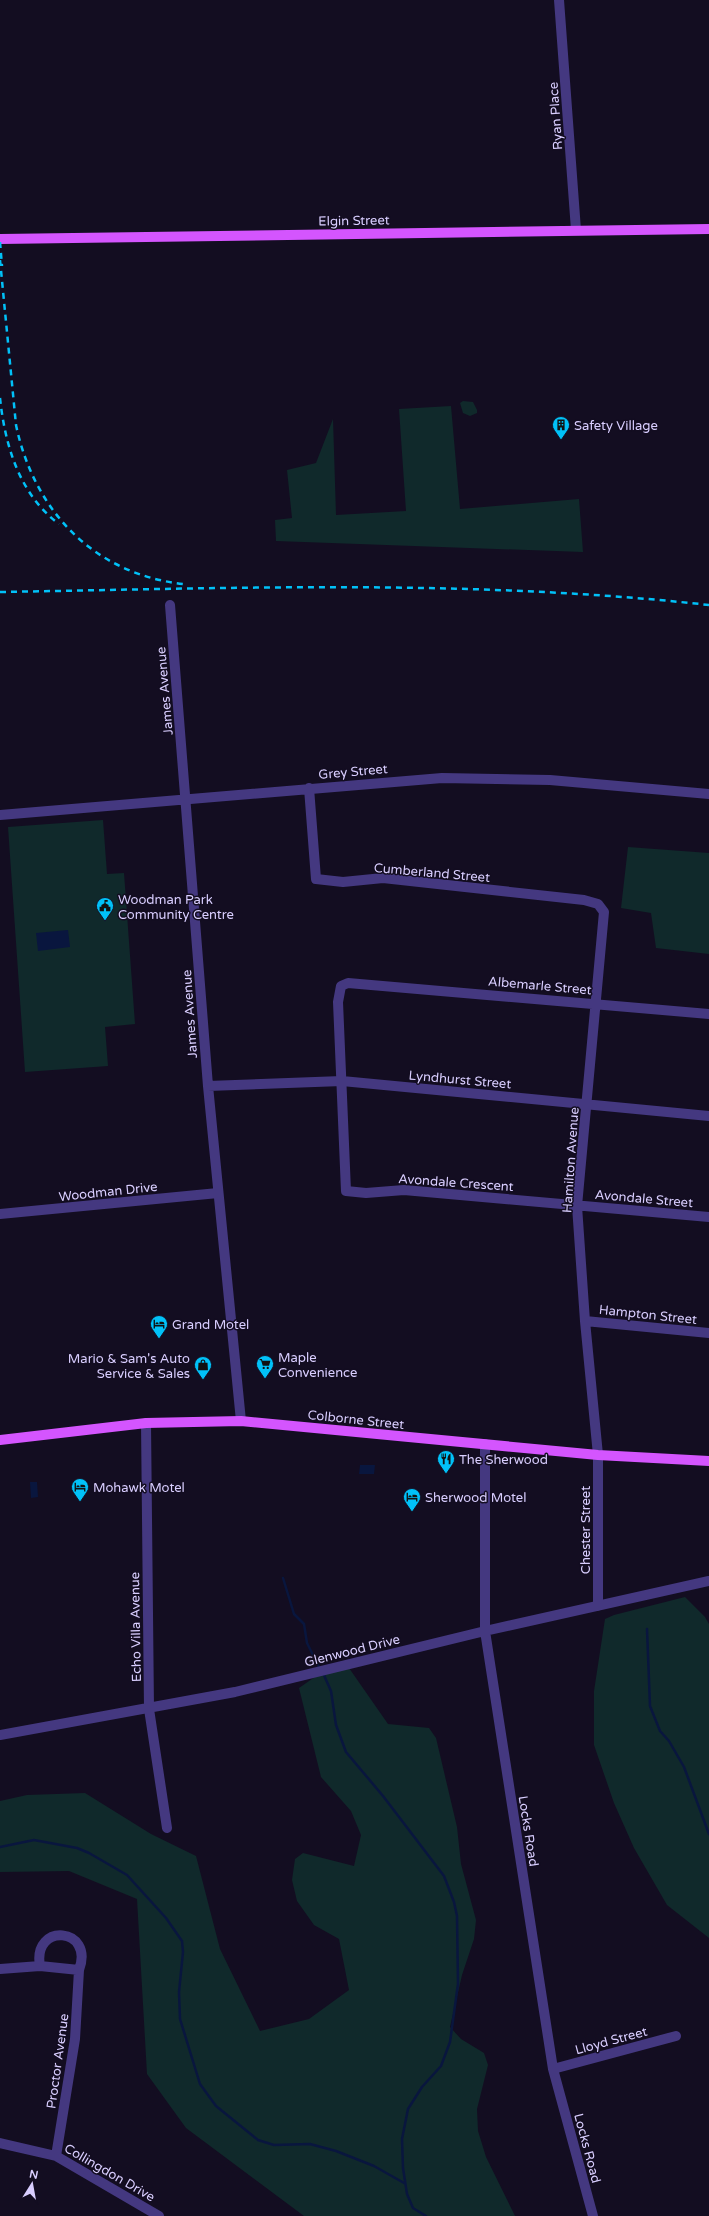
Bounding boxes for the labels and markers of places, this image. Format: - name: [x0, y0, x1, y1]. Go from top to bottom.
- building icon: Safety Village: [551, 415, 571, 440]
- place label: Safety Village: [574, 418, 658, 434]
- place label: Woodman Park Community Centre: [118, 892, 234, 923]
- public building icon: Woodman Park Community Centre: [95, 896, 115, 921]
- hotel icon: Grand Motel: [149, 1314, 169, 1339]
- place label: Grand Motel: [172, 1317, 249, 1333]
- place label: Maple Convenience: [278, 1350, 357, 1381]
- place label: Mario & Sam's Auto Service & Sales: [68, 1351, 190, 1382]
- supermarket icon: Maple Convenience: [255, 1354, 275, 1379]
- shop icon: Mario & Sam's Auto Service & Sales: [193, 1355, 213, 1380]
- restaurant icon: The Sherwood: [436, 1449, 456, 1474]
- place label: The Sherwood: [459, 1452, 548, 1468]
- hotel icon: Mohawk Motel: [70, 1477, 90, 1502]
- place label: Mohawk Motel: [93, 1480, 185, 1496]
- hotel icon: Sherwood Motel: [402, 1487, 422, 1512]
- place label: Sherwood Motel: [425, 1490, 526, 1506]

